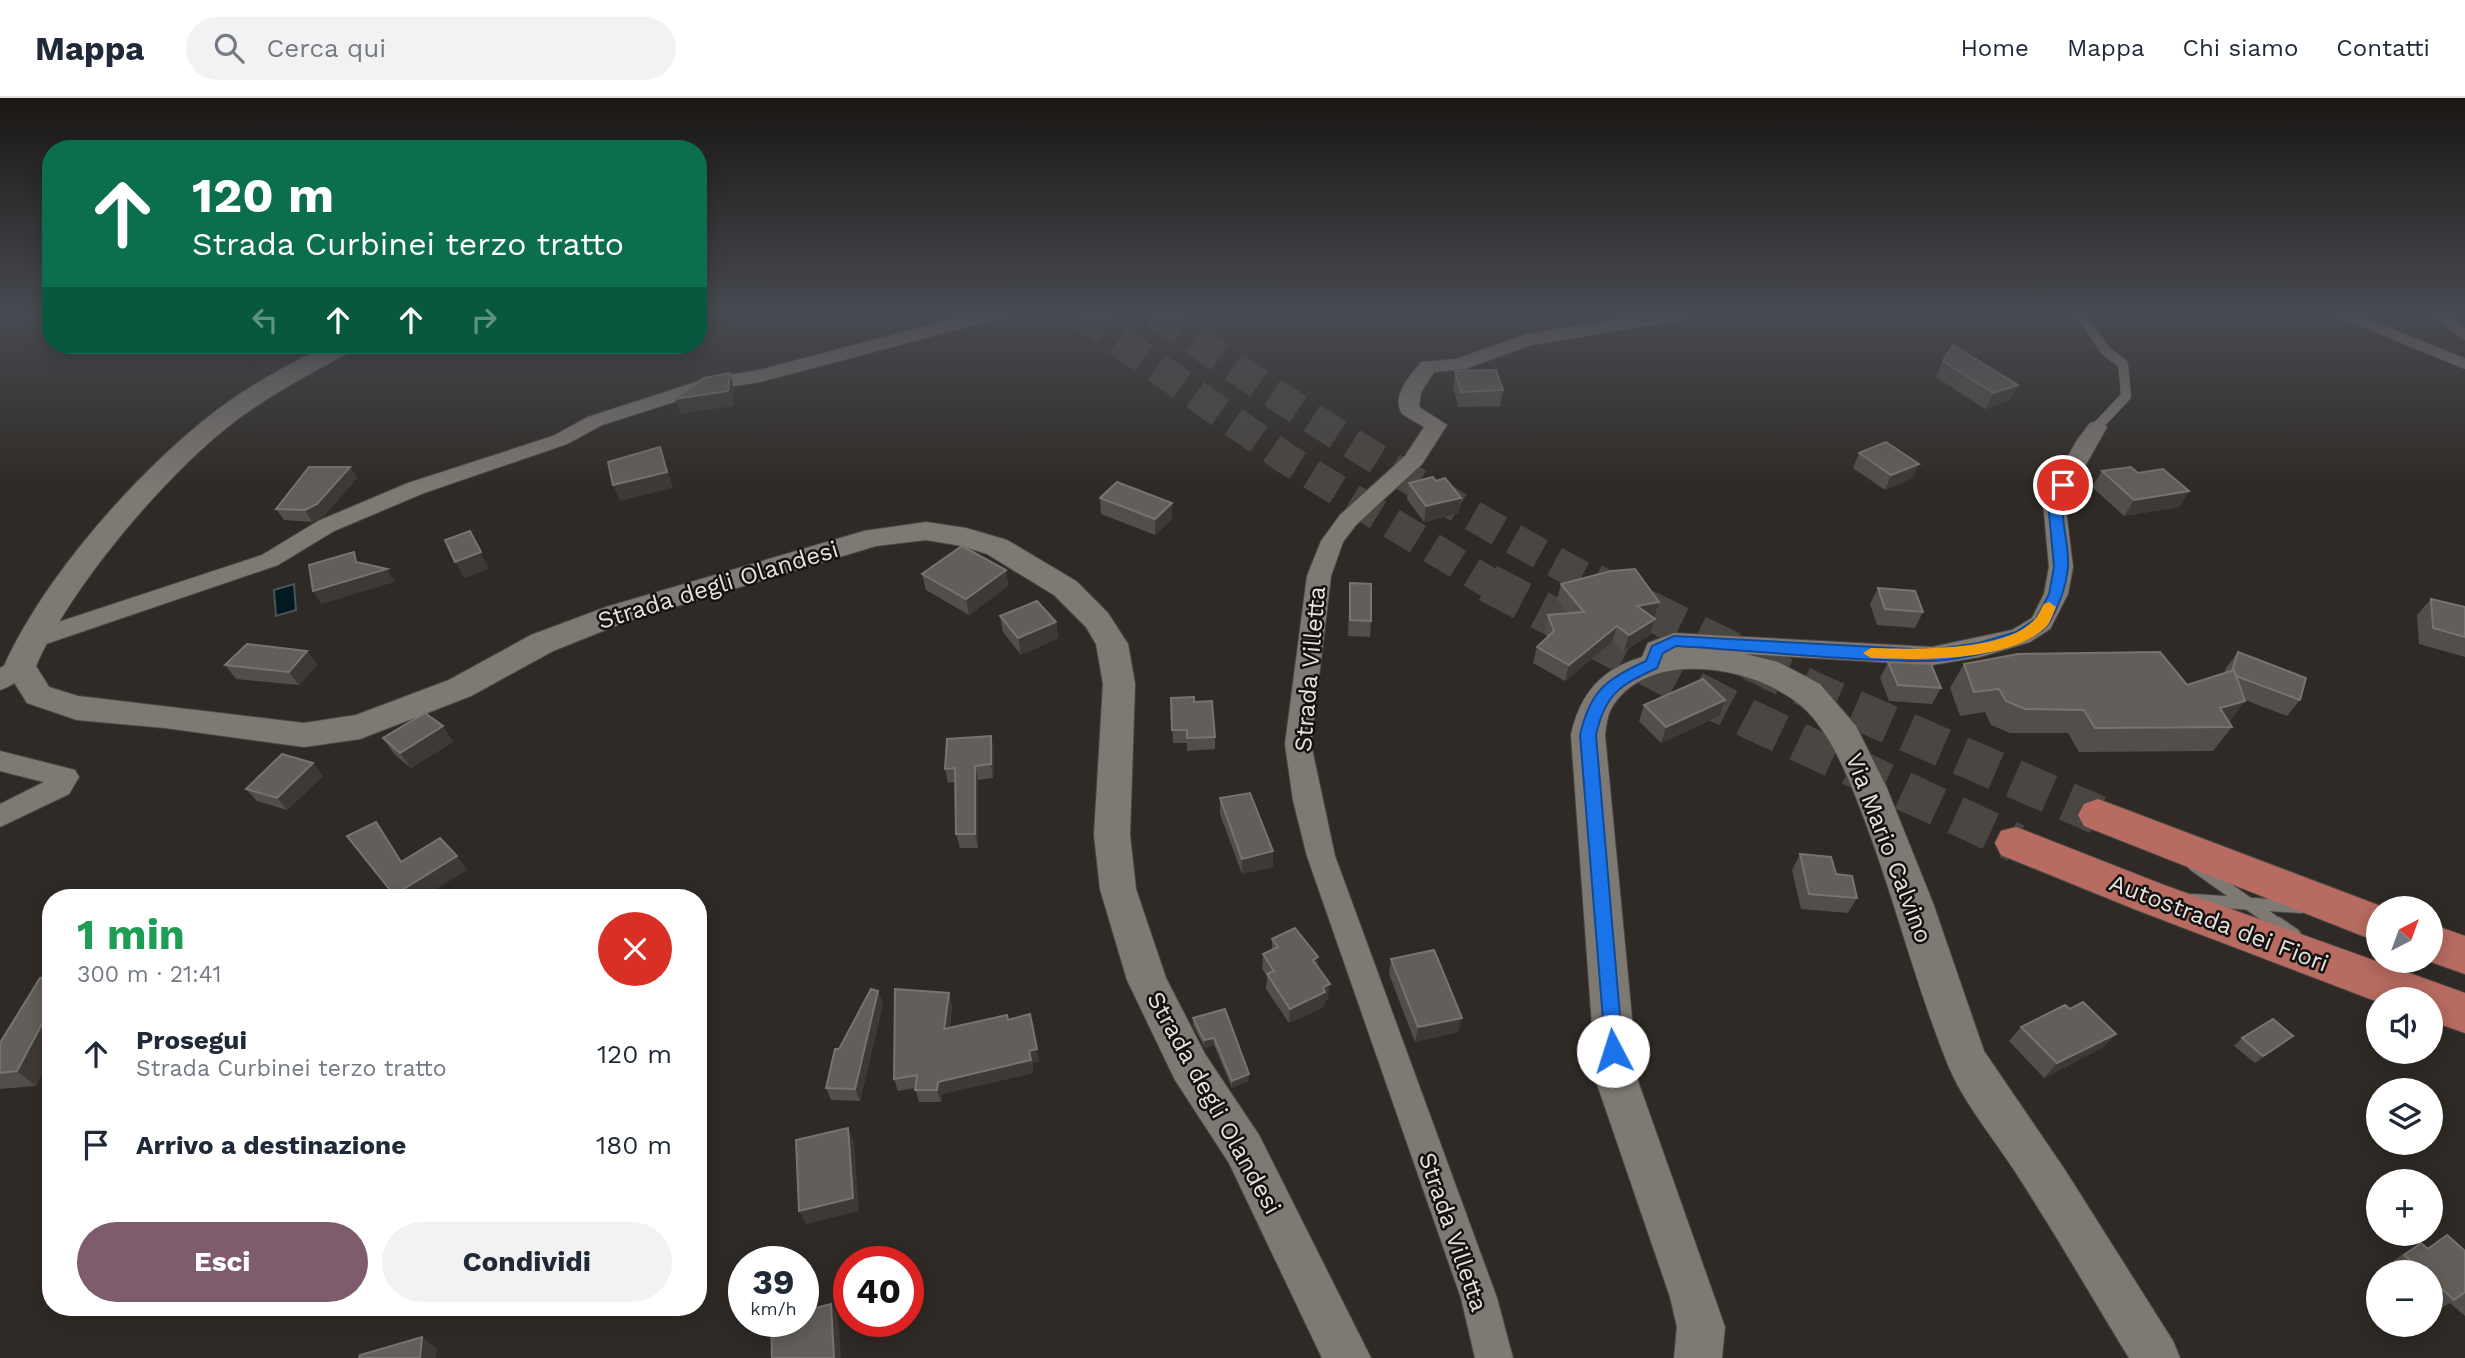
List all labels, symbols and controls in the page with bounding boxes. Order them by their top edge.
search box [186,17,676,80]
text: Mappa [35,29,144,68]
icon: search [210,29,248,67]
text: Cerca qui [266,33,386,63]
text: Home [1960,34,2029,62]
text: Mappa [2067,34,2145,62]
text: Chi siamo [2183,34,2298,62]
text: Contatti [2336,34,2430,62]
text: 120 m [192,166,334,224]
icon: ahead [77,168,168,259]
text: Strada Curbinei terzo tratto [192,225,624,263]
icon: left [246,301,284,339]
icon: ahead [319,301,357,339]
icon: ahead [392,301,430,339]
icon: right [465,301,503,339]
pin [2033,455,2093,515]
icon: arrive [2044,466,2082,504]
street label: Strada degli Olandesi [594,535,842,635]
street label: Strada Villetta [1289,585,1331,753]
street label: Via Mario Calvino [1840,749,1938,947]
street label: Autostrada dei Fiori [2106,868,2332,978]
north arrow [2366,896,2443,973]
map controls [2366,896,2443,1337]
text: 1 min [77,910,185,959]
button: close [598,912,672,986]
text: 300 m · 21:41 [77,961,222,988]
street label: Strada degli Olandesi [1141,987,1287,1219]
button: sound [2366,987,2443,1064]
position arrow [1576,1014,1650,1088]
text: Prosegui [136,1025,247,1055]
icon: ahead [77,1035,115,1073]
text: 120 m [597,1039,672,1069]
text: Strada Curbinei terzo tratto [136,1055,447,1082]
button: layers [2366,1078,2443,1155]
icon: arrive [77,1126,115,1164]
text: Arrivo a destinazione [136,1130,406,1160]
text: 180 m [596,1130,672,1160]
street label: Strada Villetta [1413,1149,1493,1315]
button: + [2366,1169,2443,1246]
button: Esci [77,1222,368,1302]
button: Condividi [382,1222,672,1302]
speed limit sign: 40 [833,1246,924,1337]
button: − [2366,1260,2443,1337]
text: 39 [752,1261,795,1303]
text: km/h [750,1298,797,1319]

